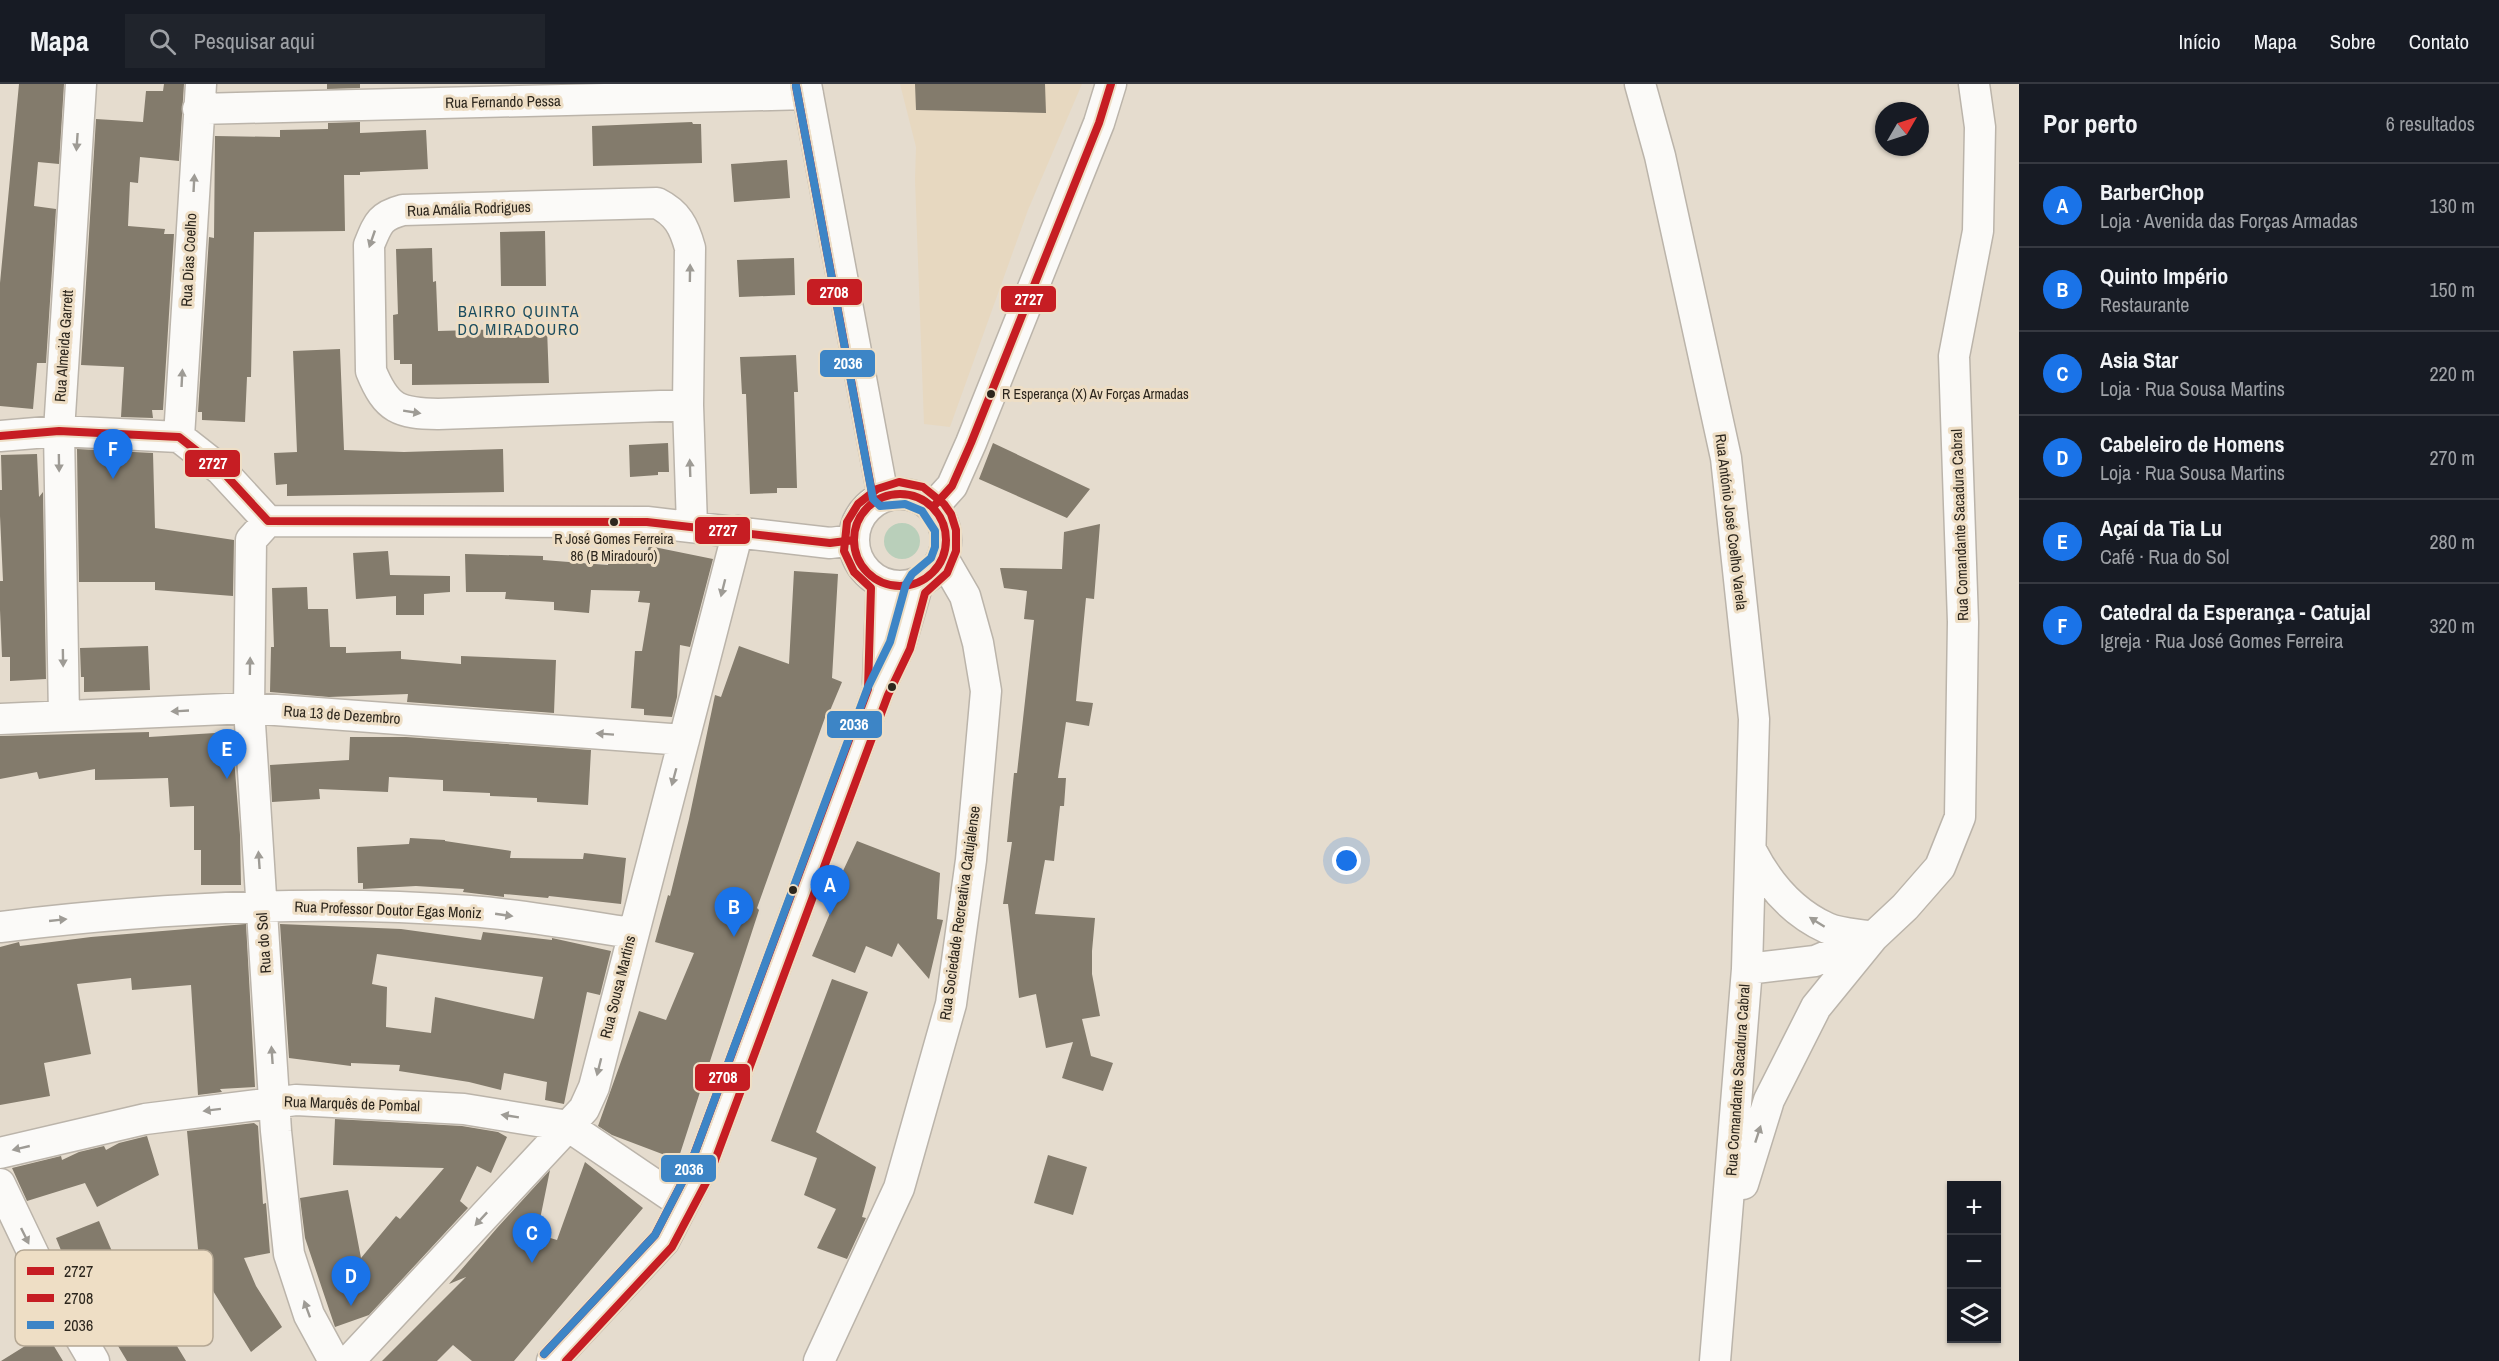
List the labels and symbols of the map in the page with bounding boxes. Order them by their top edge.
street label: Rua Fernando Pessa [445,90,561,113]
north arrow [1875,102,1929,156]
one-way arrow [73,133,82,152]
one-way arrow [189,174,198,193]
street label: Rua Amália Rodrigues [407,196,531,221]
street label: Rua Dias Coelho [176,213,201,307]
one-way arrow [367,230,377,248]
one-way arrow [685,263,695,282]
line badge: 2708 [806,278,863,306]
text: 2708 [819,281,849,303]
line badge: 2727 [1000,285,1057,313]
text: 2727 [1014,288,1044,310]
street label: Rua Almeida Garrett [49,289,78,403]
district label: BAIRRO QUINTA DO MIRADOURO [458,300,580,340]
line badge: 2036 [819,349,876,378]
text: 2036 [833,352,863,374]
one-way arrow [178,369,187,388]
place label: R Esperança (X) Av Forças Armadas [1002,385,1189,403]
marker: R Esperança (X) Av Forças Armadas [985,388,997,400]
one-way arrow [403,408,422,417]
street label: Rua Comandante Sacadura Cabral [1946,429,1973,621]
pin: F [94,430,132,479]
street label: Rua António José Coelho Varela [1710,433,1753,611]
line badge: 2727 [184,449,241,478]
text: 2727 [198,452,228,474]
one-way arrow [55,453,64,472]
one-way arrow [685,458,694,477]
marker: R José Gomes Ferreira 86 (B Miradouro) [608,516,620,528]
line badge: 2727 [694,516,751,545]
text: 2727 [708,519,738,541]
place label: R José Gomes Ferreira 86 (B Miradouro) [554,530,674,565]
one-way arrow [718,579,727,597]
one-way arrow [58,648,68,667]
one-way arrow [245,656,255,675]
unlabelled marker [886,681,898,693]
street label: Rua 13 de Dezembro [283,700,401,729]
one-way arrow [171,706,190,716]
line badge: 2036 [826,710,883,739]
text: 2036 [839,713,869,735]
one-way arrow [596,729,615,739]
pin: E [208,730,246,779]
one-way arrow [669,768,679,786]
street label: Rua Sociedade Recreativa Catujalense [934,804,985,1021]
your location [1332,846,1361,875]
one-way arrow [254,851,264,870]
pin: A [810,866,850,915]
unlabelled marker [787,884,799,896]
pin: B [714,888,754,937]
street label: Rua Professor Doutor Egas Moniz [294,896,482,923]
one-way arrow [495,911,514,920]
street label: Rua do Sol [251,912,276,974]
one-way arrow [49,915,68,925]
one-way arrow [1809,916,1825,927]
street label: Rua Sousa Martins [595,933,640,1041]
street label: Rua Comandante Sacadura Cabral [1720,983,1755,1177]
one-way arrow [267,1045,276,1064]
one-way arrow [593,1058,603,1076]
line badge: 2708 [694,1063,751,1092]
text: 2708 [708,1066,738,1088]
street label: Rua Marquês de Pombal [284,1091,420,1116]
one-way arrow [202,1106,221,1115]
one-way arrow [501,1111,520,1120]
one-way arrow [1754,1125,1763,1143]
one-way arrow [12,1143,30,1153]
line badge: 2036 [660,1154,717,1183]
text: 2036 [674,1158,704,1180]
one-way arrow [475,1212,489,1226]
pin: C [512,1214,552,1263]
one-way arrow [20,1228,30,1245]
legend [15,1250,213,1346]
pin: D [332,1256,370,1306]
text: 2727 [64,1260,93,1282]
text: 2708 [64,1287,93,1309]
one-way arrow [302,1300,312,1318]
text: 2036 [64,1314,93,1336]

